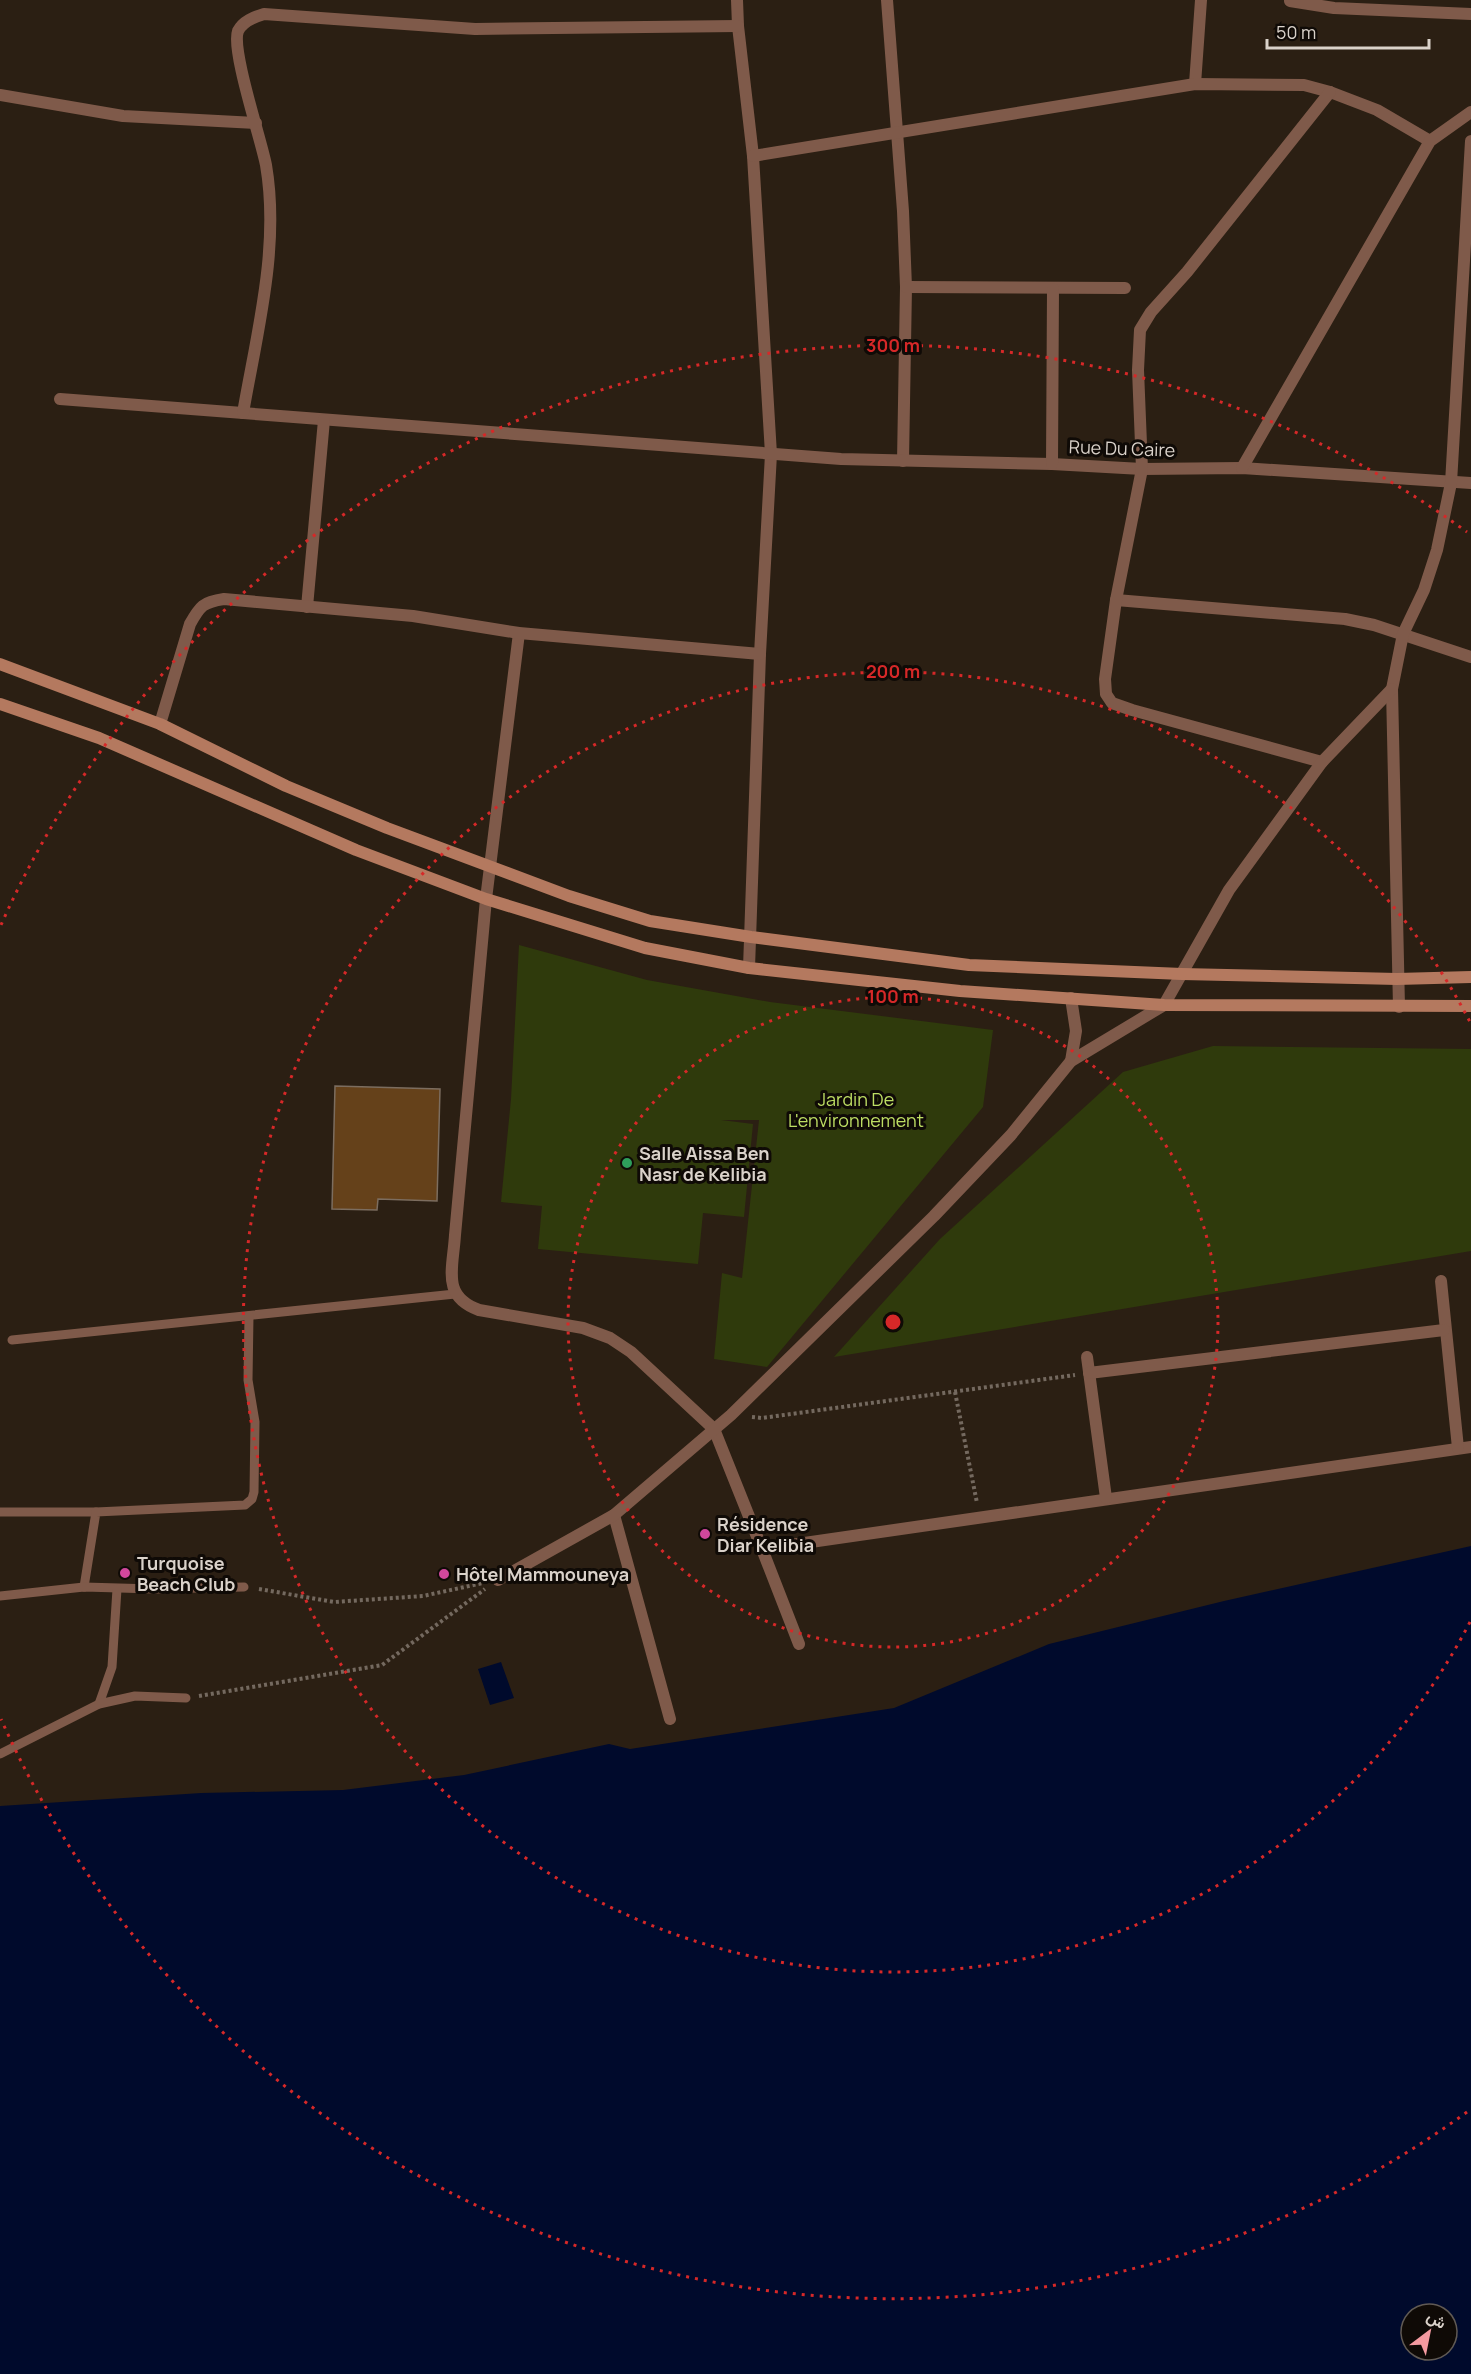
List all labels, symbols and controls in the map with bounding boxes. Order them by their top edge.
scale bar [1267,12,1429,50]
text: 50 m [1276,20,1316,44]
text: 300 m [866,333,920,357]
street label: Rue Du Caire [1068,434,1176,462]
text: 200 m [866,659,920,683]
text: 100 m [867,984,919,1008]
park label: Jardin De L'environnement [788,1087,924,1132]
place label: Salle Aissa Ben Nasr de Kelibia [639,1141,770,1186]
marker: Salle Aissa Ben Nasr de Kelibia [620,1156,634,1170]
centre of rings [883,1312,903,1332]
place label: Résidence Diar Kelibia [717,1512,814,1557]
marker: Résidence Diar Kelibia [698,1527,712,1541]
place label: Turquoise Beach Club [137,1551,235,1596]
place label: Hôtel Mammouneya [456,1562,629,1586]
marker: Turquoise Beach Club [118,1566,132,1580]
marker: Hôtel Mammouneya [437,1567,451,1581]
north arrow [1399,2302,1459,2362]
text: ش [1423,2305,1451,2334]

